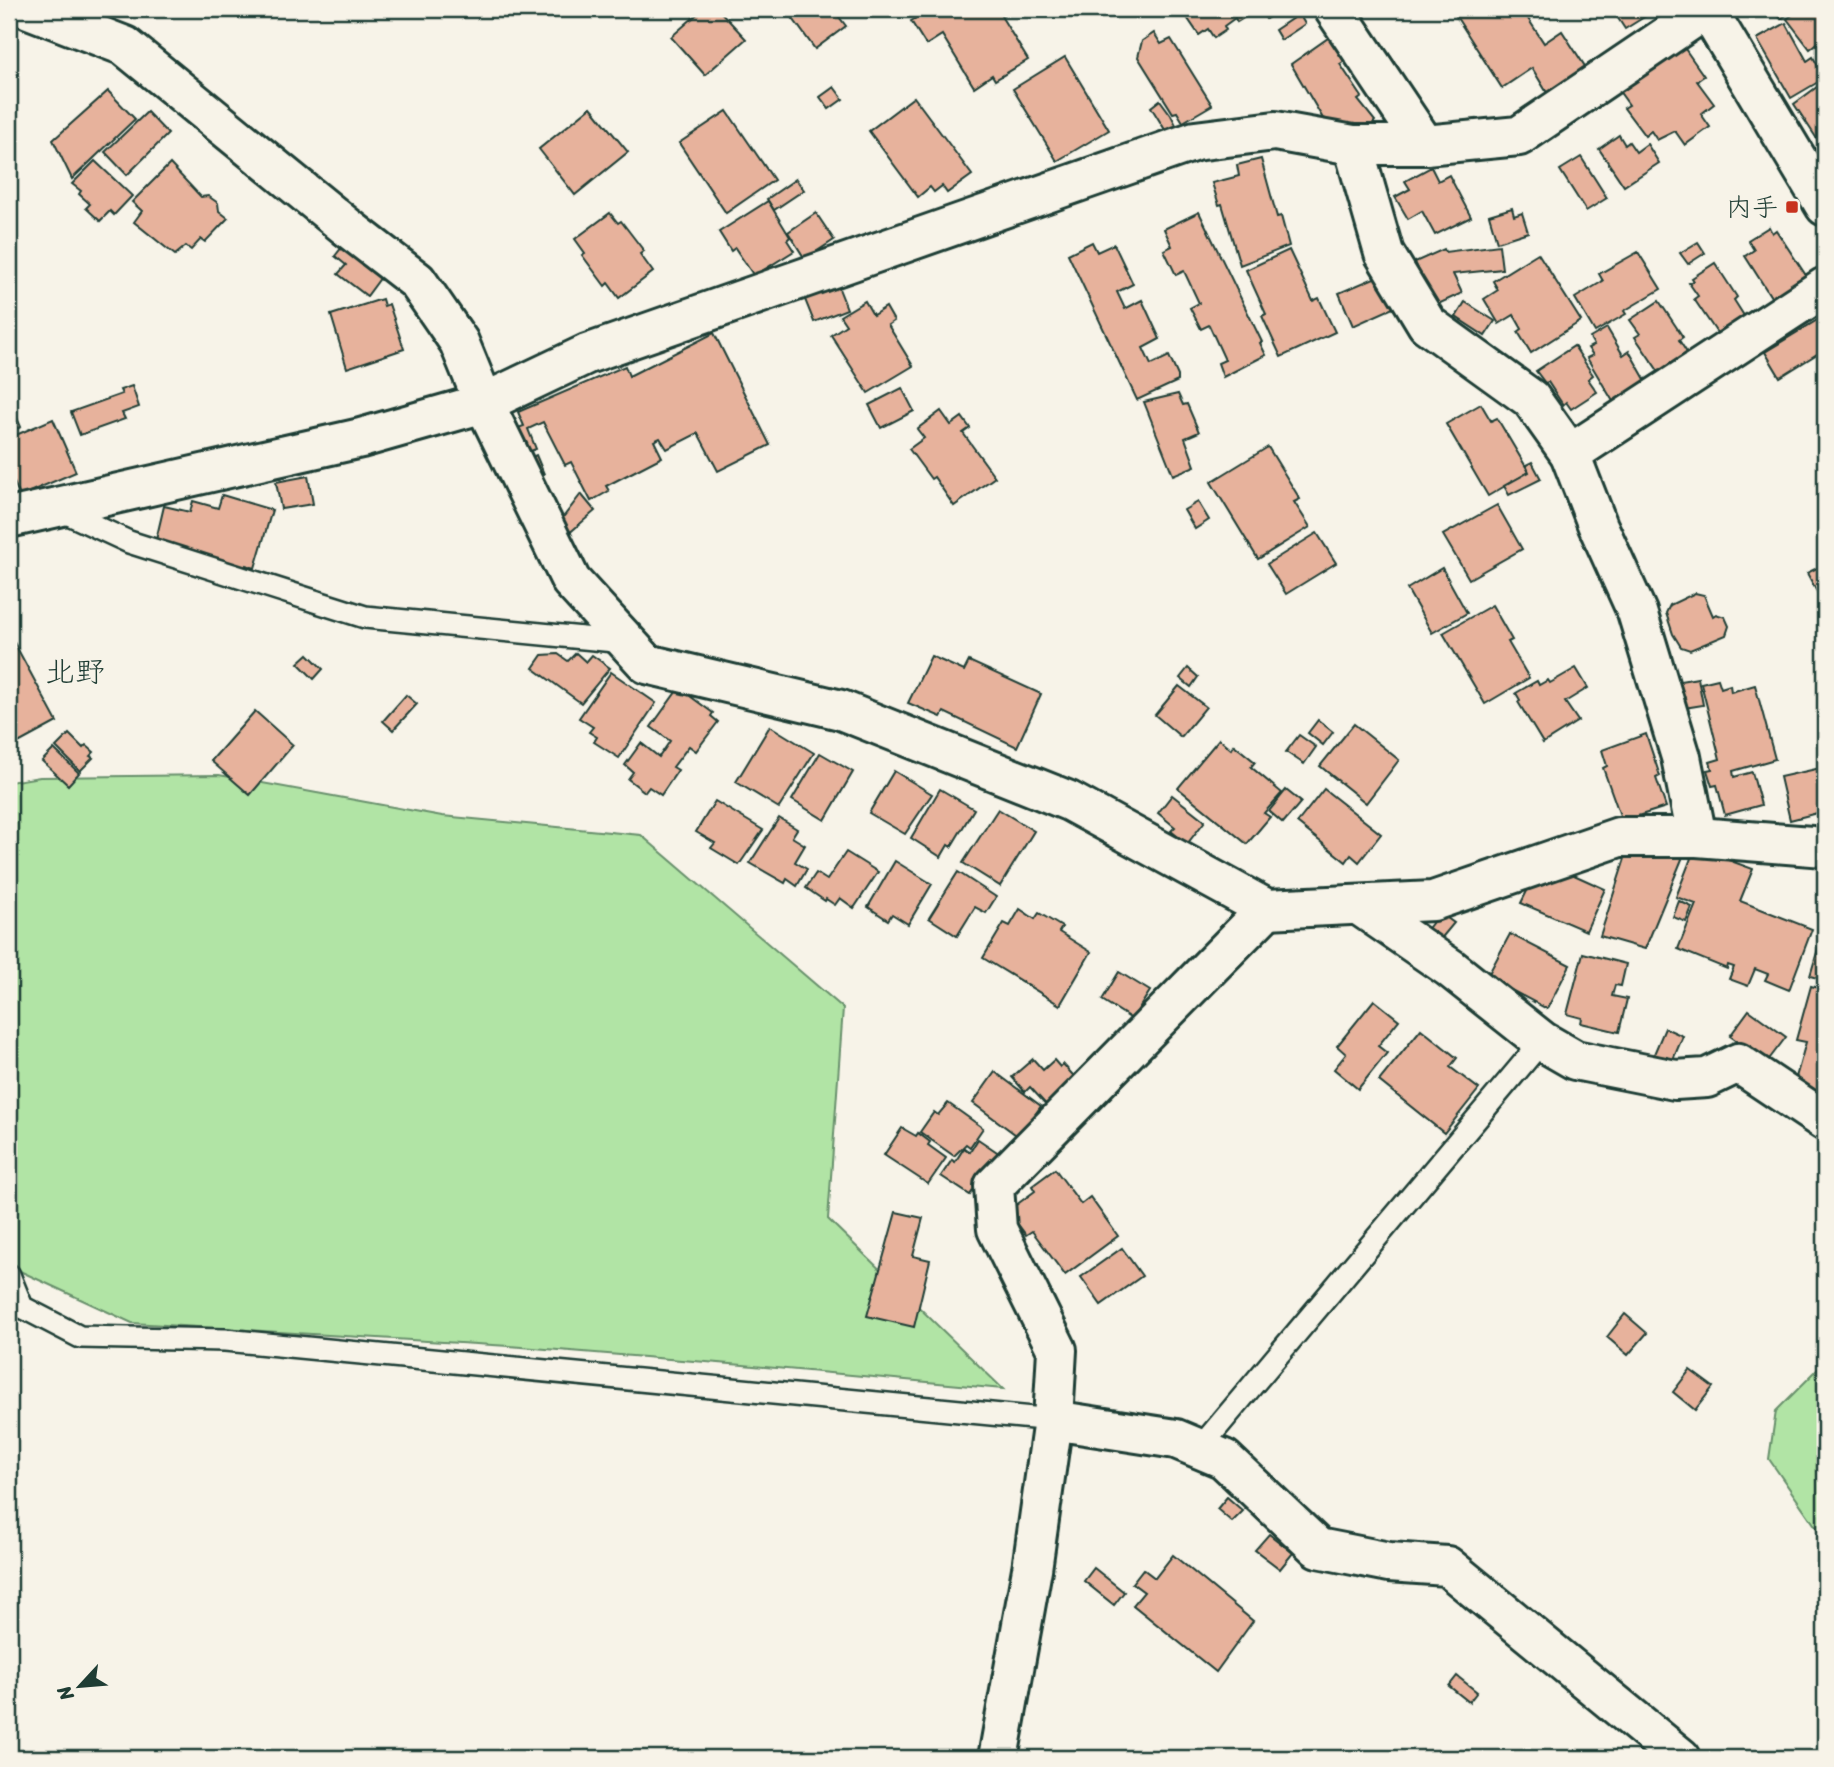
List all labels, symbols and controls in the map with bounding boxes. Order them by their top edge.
place label: 内手 [1726,184,1778,230]
marker: 内手 [1784,199,1800,215]
district label: 北野 [45,645,105,699]
north arrow [46,1652,116,1722]
text: N [47,1679,83,1707]

